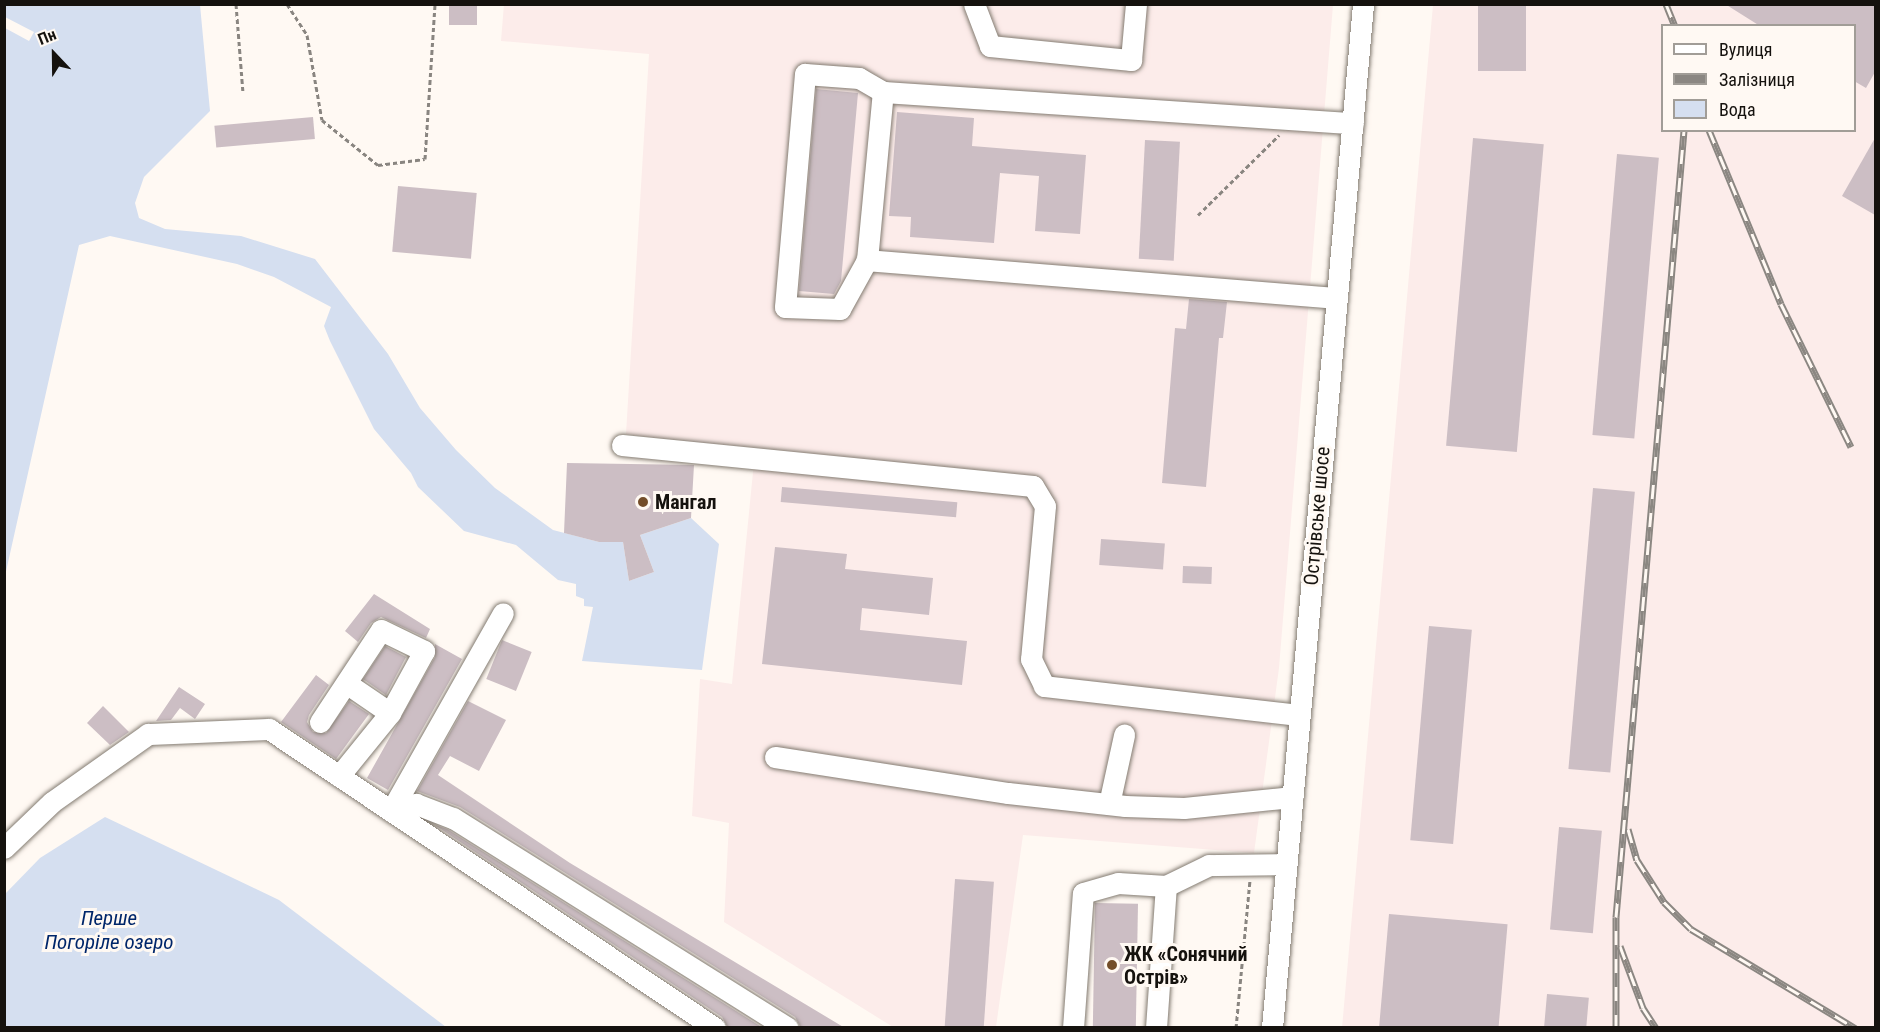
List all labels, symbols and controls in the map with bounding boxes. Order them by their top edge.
north arrow [24,24,84,84]
legend [1661,24,1856,132]
text: Пн [35,25,59,49]
text: Вулиця [1719,39,1773,60]
text: Залізниця [1719,69,1795,90]
text: Вода [1719,99,1756,120]
street label: Острівське шосе [1299,446,1335,586]
place label: Мангал [655,490,716,514]
marker: Мангал [636,495,650,509]
water label: Перше Погоріле озеро [44,905,174,955]
place label: ЖК «Сонячний Острів» [1124,942,1247,989]
marker: ЖК «Сонячний Острів» [1105,958,1119,972]

